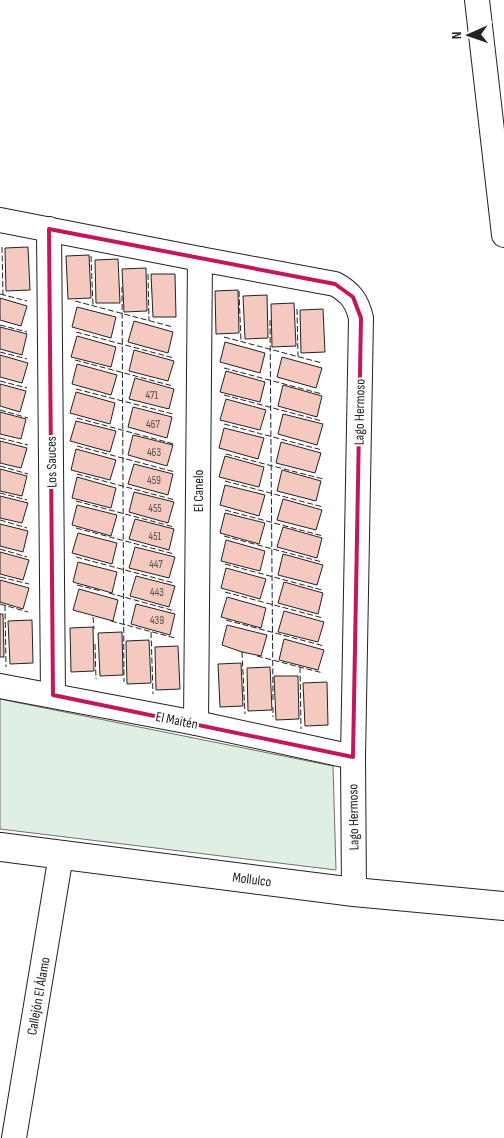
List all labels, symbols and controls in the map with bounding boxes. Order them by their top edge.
north arrow [444,10,494,60]
text: N [448,31,465,39]
street label: Lago Hermoso [350,378,369,445]
house number: 471 [146,389,159,402]
house number: 467 [146,418,161,431]
street label: Los Sauces [43,436,60,488]
house number: 463 [147,446,161,459]
street label: El Canelo [190,470,207,512]
house number: 459 [147,474,161,487]
house number: 455 [148,502,162,515]
house number: 451 [149,530,162,543]
house number: 447 [149,558,163,571]
house number: 443 [150,586,164,599]
house number: 439 [150,614,164,627]
street label: El Maitén [154,708,199,733]
street label: Lago Hermoso [344,783,363,850]
street label: Mollulco [231,869,273,890]
street label: Callejón El Álamo [23,956,54,1036]

